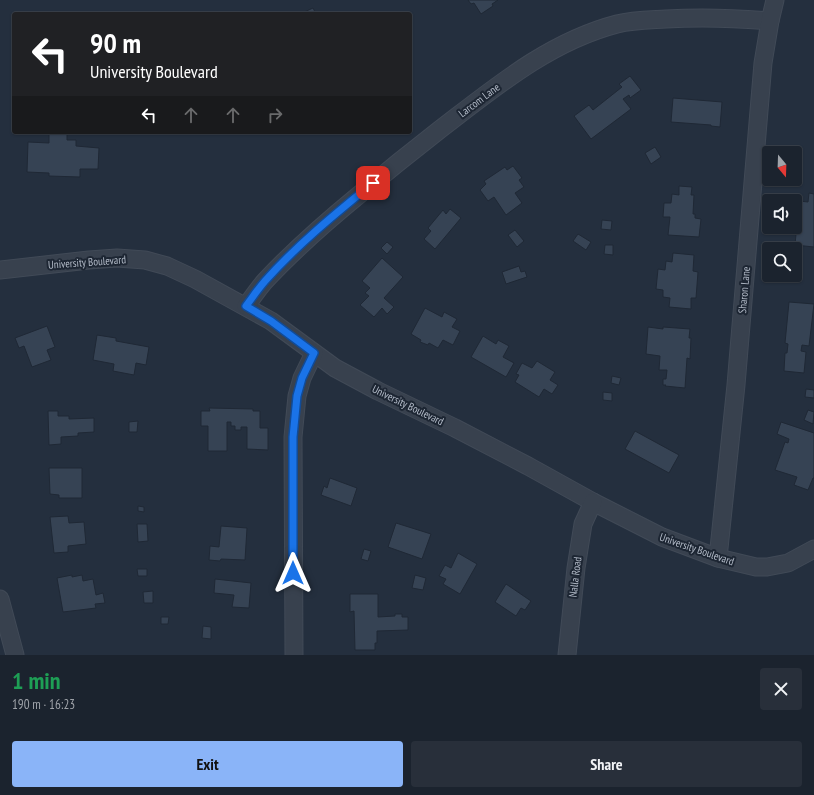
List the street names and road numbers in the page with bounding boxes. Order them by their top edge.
street label: Larcom Lane [456,80,503,120]
street label: University Boulevard [48,252,127,272]
street label: Sharon Lane [735,265,753,314]
street label: University Boulevard [370,382,446,429]
street label: University Boulevard [658,530,736,568]
street label: Nalla Road [566,556,584,598]

